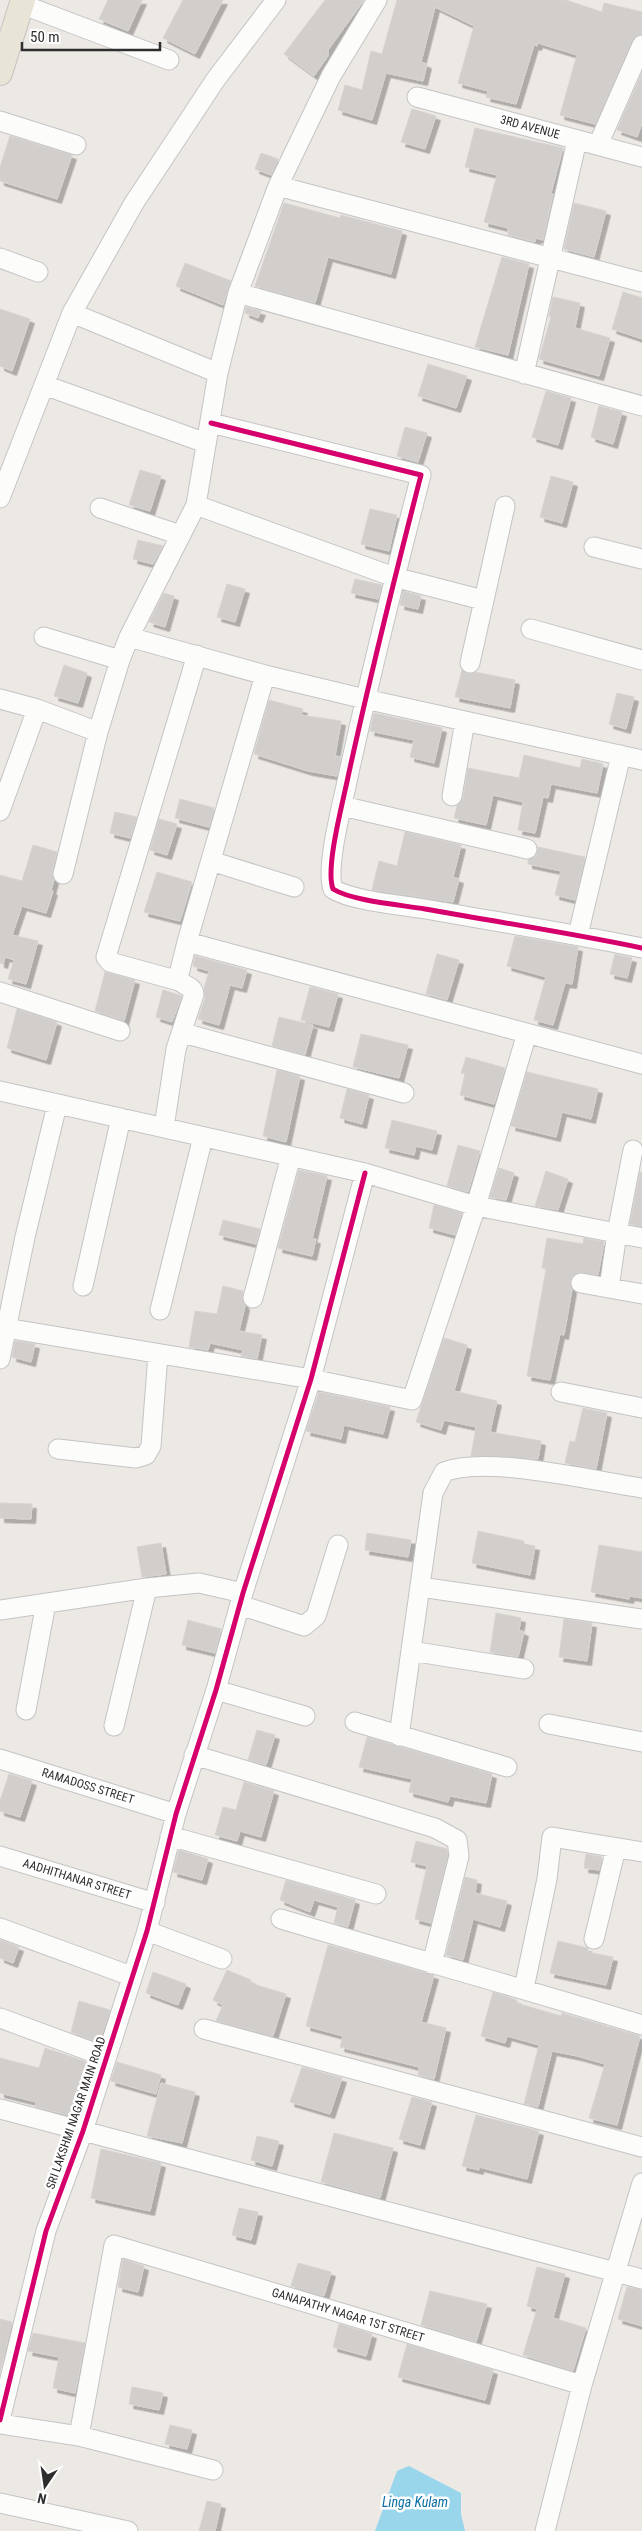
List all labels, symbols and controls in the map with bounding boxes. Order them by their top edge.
scale bar [22,20,160,52]
text: 50 m [30,28,60,46]
street label: 3RD AVENUE [499,112,561,142]
street label: RAMADOSS STREET [40,1765,136,1807]
street label: AADHITHANAR STREET [21,1856,133,1902]
street label: SRI LAKSHMI NAGAR MAIN ROAD [43,2035,109,2191]
street label: GANAPATHY NAGAR 1ST STREET [270,2285,426,2345]
north arrow [20,2461,70,2511]
text: N [36,2490,48,2507]
water label: Linga Kulam [382,2494,448,2510]

